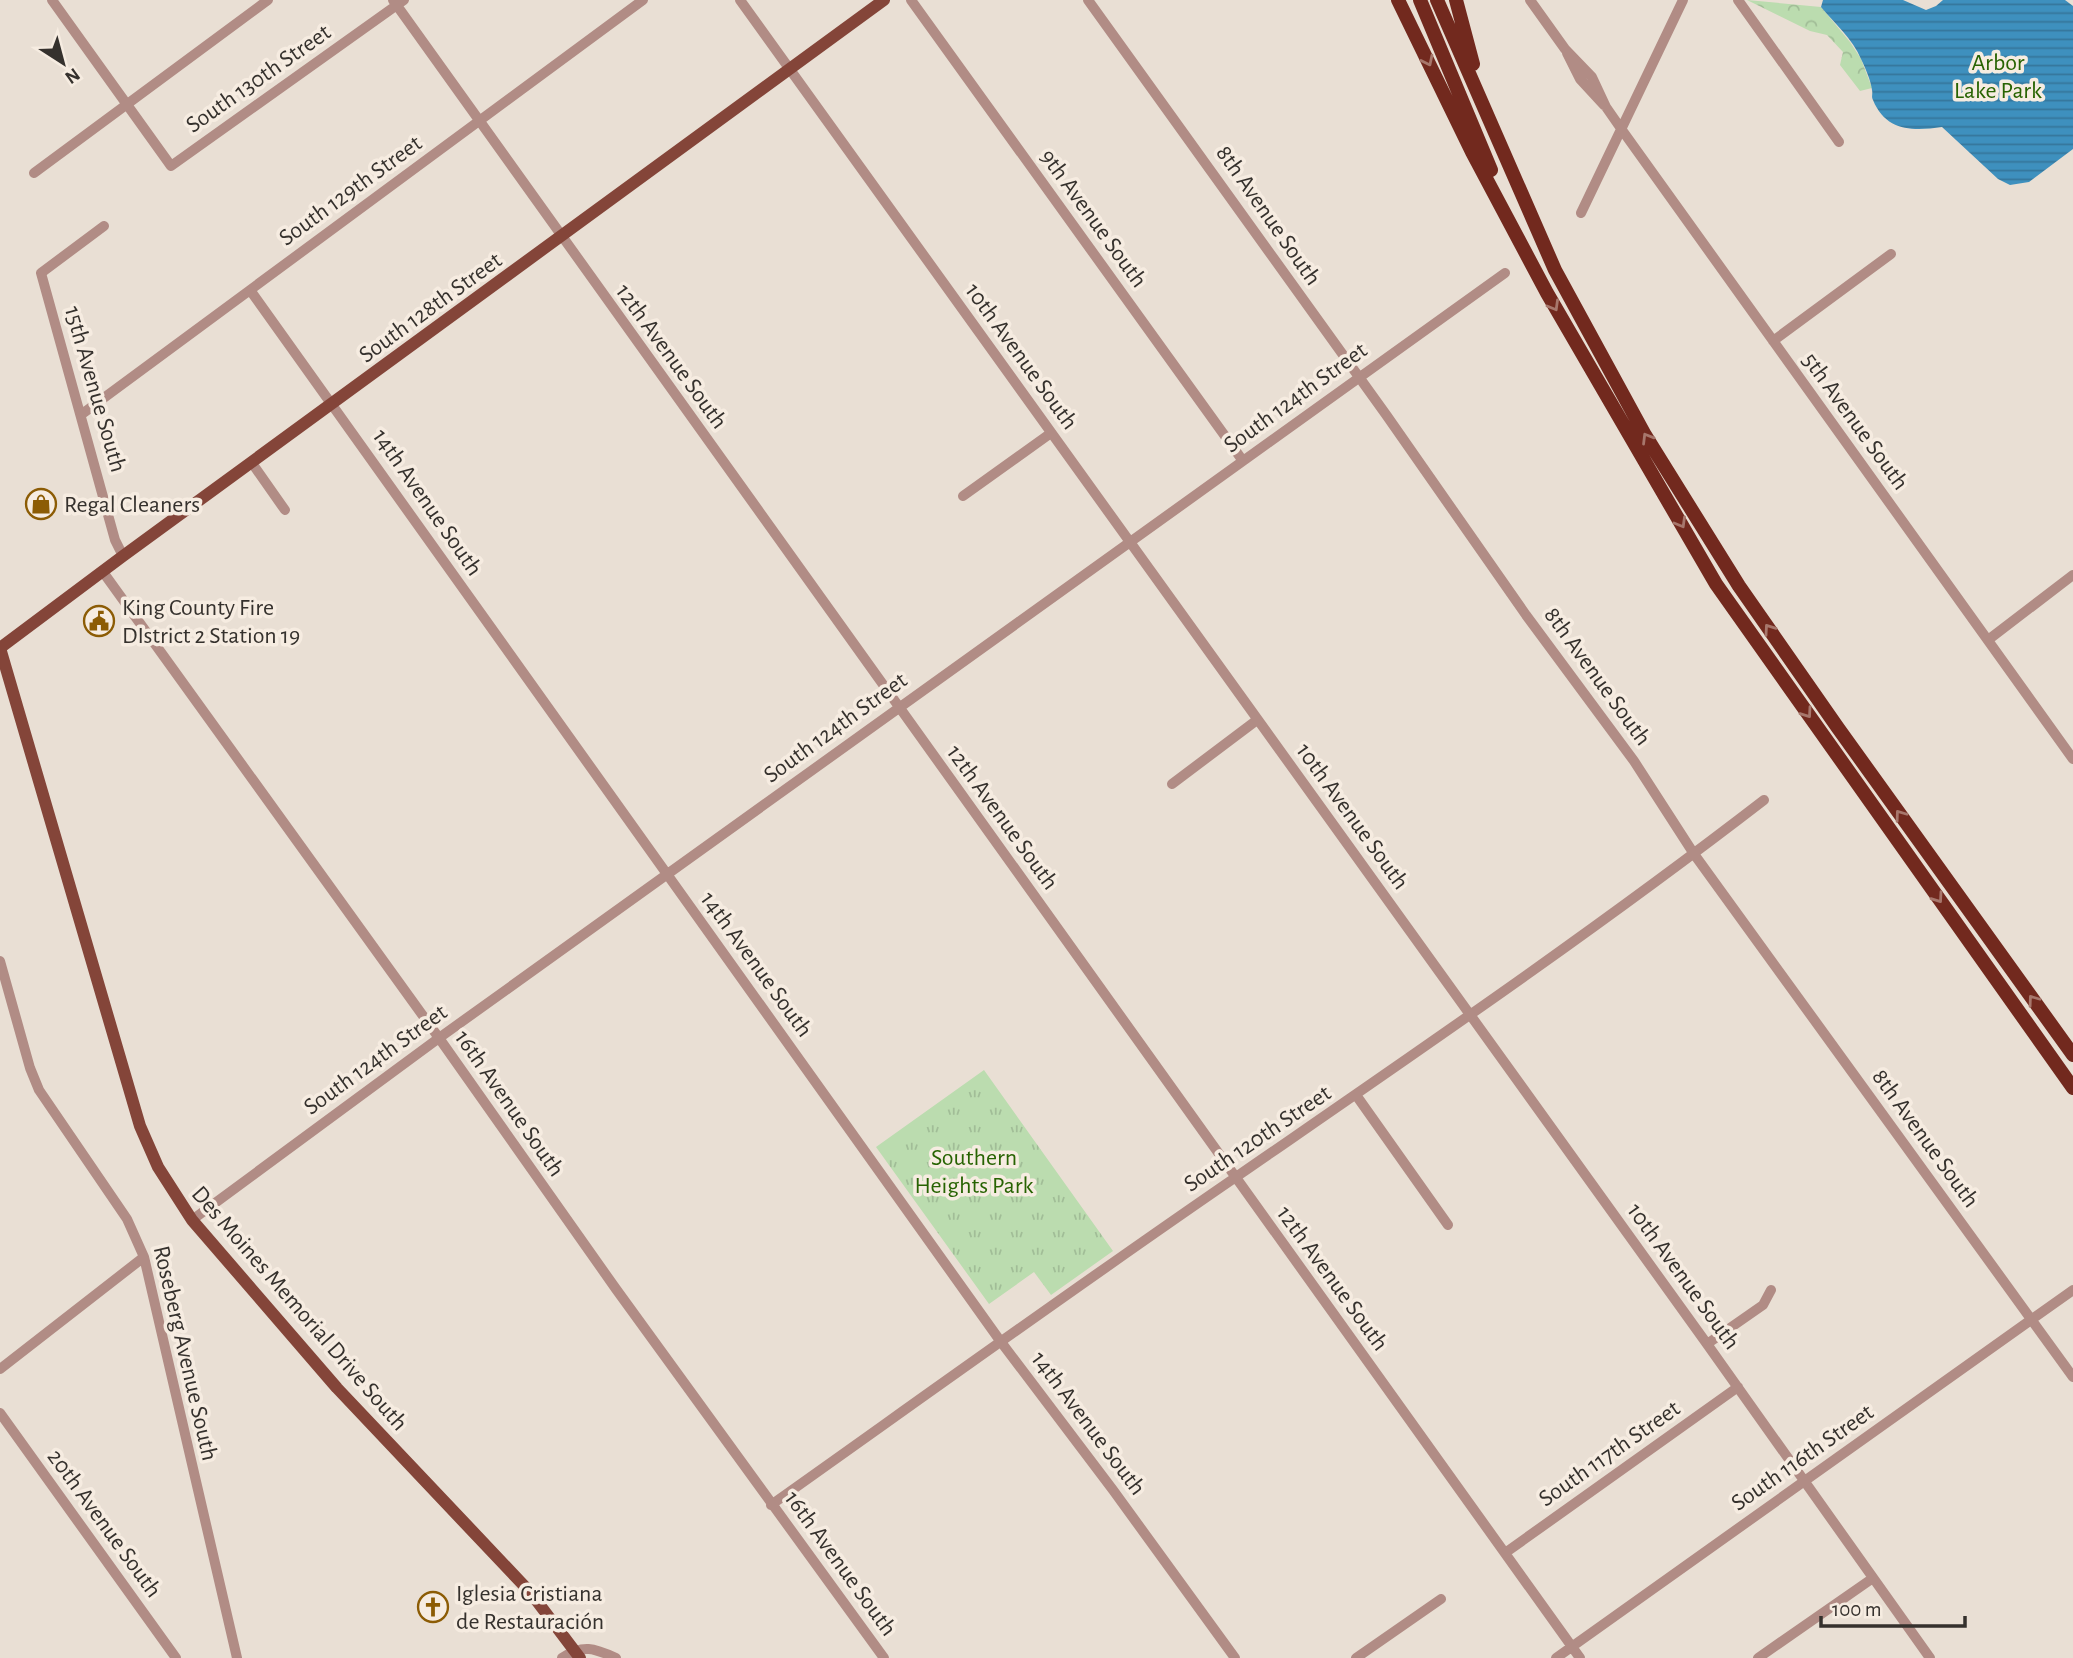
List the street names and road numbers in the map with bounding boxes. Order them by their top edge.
street label: South 130th Street [182,20,336,138]
street label: South 129th Street [275,131,427,250]
street label: 8th Avenue South [1211,141,1325,290]
street label: 9th Avenue South [1035,145,1151,292]
street label: South 128th Street [355,248,507,368]
street label: 10th Avenue South [960,279,1082,434]
street label: 12th Avenue South [611,280,732,433]
street label: 15th Avenue South [60,304,130,475]
street label: South 124th Street [1220,338,1372,458]
street label: 5th Avenue South [1798,349,1913,495]
street label: 14th Avenue South [368,425,487,580]
street label: 8th Avenue South [1539,603,1655,750]
street label: South 124th Street [760,668,912,788]
street label: 10th Avenue South [1291,739,1413,894]
street label: 12th Avenue South [942,741,1063,894]
street label: 14th Avenue South [696,888,817,1042]
street label: South 124th Street [300,1000,452,1120]
street label: 16th Avenue South [450,1026,568,1181]
street label: 8th Avenue South [1867,1065,1983,1212]
street label: South 120th Street [1180,1081,1336,1197]
street label: Des Moines Memorial Drive South [187,1182,412,1436]
street label: 10th Avenue South [1622,1199,1744,1354]
street label: 12th Avenue South [1272,1202,1393,1355]
street label: Roseberg Avenue South [149,1243,221,1463]
street label: 14th Avenue South [1027,1347,1150,1500]
street label: South 117th Street [1535,1396,1685,1511]
street label: South 116th Street [1727,1400,1878,1516]
street label: 20th Avenue South [43,1445,166,1602]
street label: 16th Avenue South [780,1487,901,1640]

